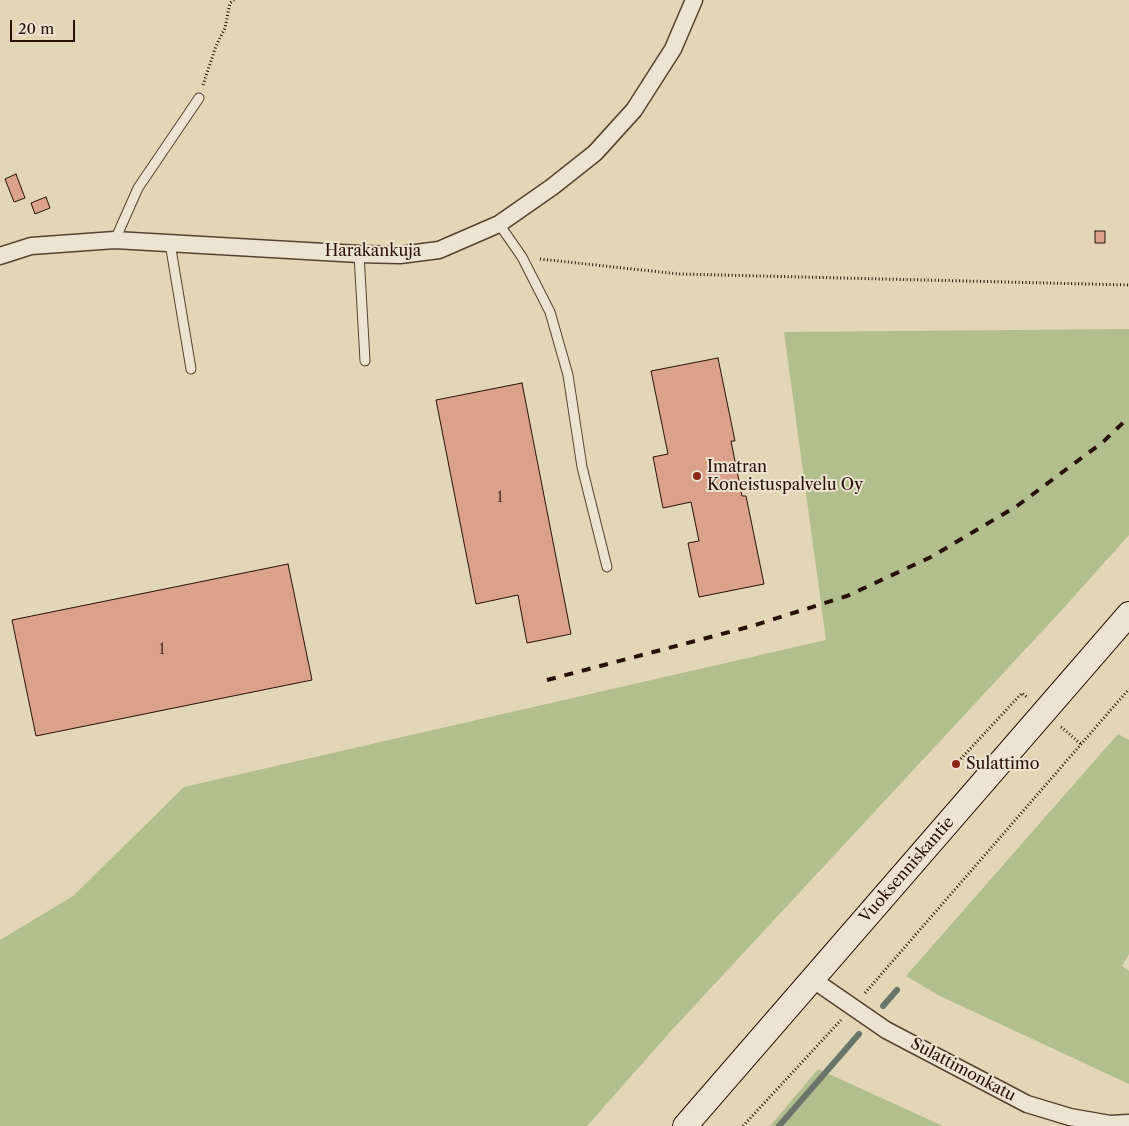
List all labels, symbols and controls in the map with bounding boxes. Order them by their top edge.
scale bar [12,10,78,42]
text: 20 m [18,19,54,38]
street label: Harakankuja [325,241,421,261]
place label: Imatran Koneistuspalvelu Oy [707,457,863,495]
marker: Imatran Koneistuspalvelu Oy [691,470,703,482]
house number: 1 [497,490,503,506]
house number: 1 [159,642,165,658]
place label: Sulattimo [966,754,1040,774]
marker: Sulattimo [950,758,962,770]
street label: Vuoksenniskantie [856,813,958,927]
street label: Sulattimonkatu [907,1034,1019,1106]

